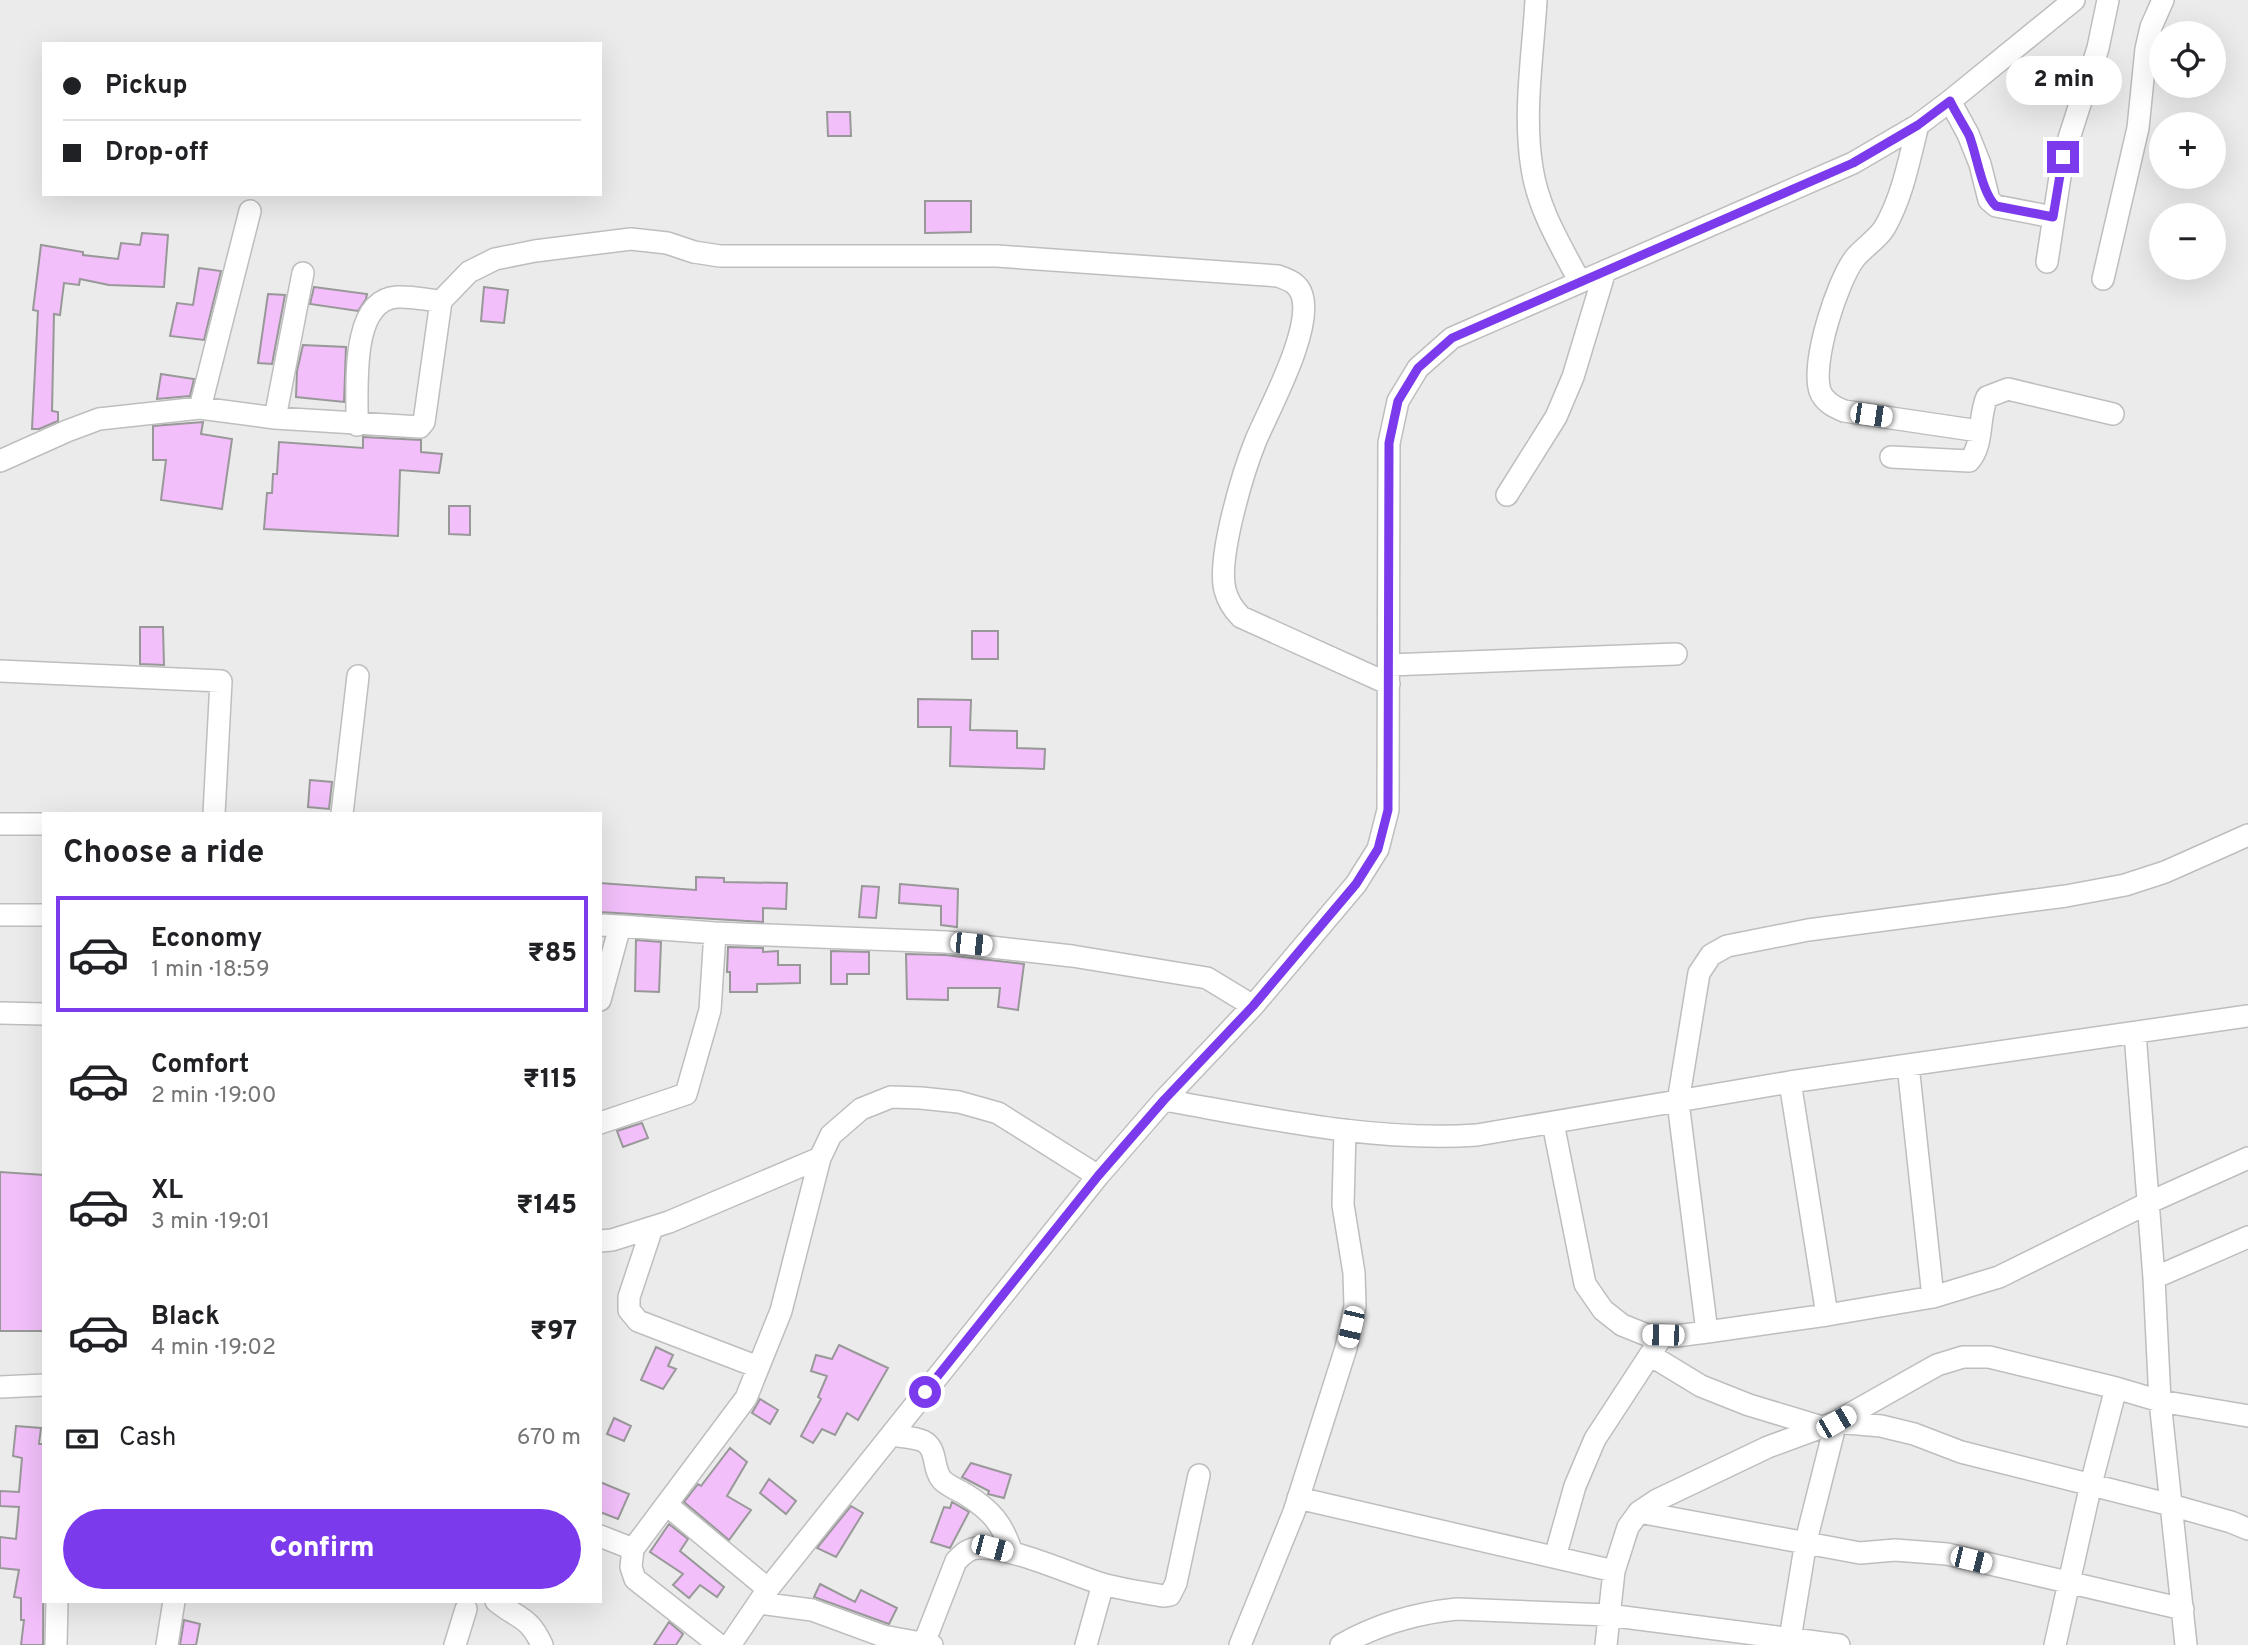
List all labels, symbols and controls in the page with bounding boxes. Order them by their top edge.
map controls [2149,21,2226,280]
button: locate [2149,21,2226,98]
callout: 2 min [2005,55,2121,104]
text: 2 min [2034,66,2094,95]
text: Pickup [105,70,188,103]
button: + [2149,112,2226,189]
text: Drop-off [105,137,208,170]
route end [2047,141,2079,173]
button: − [2149,203,2226,280]
car [1849,402,1894,428]
text: Choose a ride [63,834,264,874]
icon: car [67,923,130,986]
text: Economy [151,923,262,956]
car [950,931,993,957]
text: ₹85 [527,938,577,971]
text: 1 min · 18:59 [151,956,270,985]
icon: car [67,1049,130,1112]
text: Comfort [151,1049,249,1082]
text: ₹115 [523,1064,577,1097]
text: 2 min · 19:00 [151,1082,276,1111]
icon: car [67,1175,130,1238]
text: XL [151,1175,183,1208]
text: ₹145 [516,1190,577,1223]
text: 3 min · 19:01 [151,1208,270,1237]
icon: car [67,1301,130,1364]
text: Black [151,1301,220,1334]
car [1337,1304,1366,1350]
text: ₹97 [530,1316,577,1349]
car [1642,1324,1685,1346]
text: 4 min · 19:02 [151,1334,276,1363]
route start [909,1376,941,1408]
car [1813,1402,1860,1442]
icon: cash [63,1420,101,1458]
text: Cash [119,1422,176,1455]
text: 670 m [517,1424,581,1453]
button: Confirm [63,1509,581,1589]
car [969,1532,1016,1564]
car [1949,1545,1994,1575]

